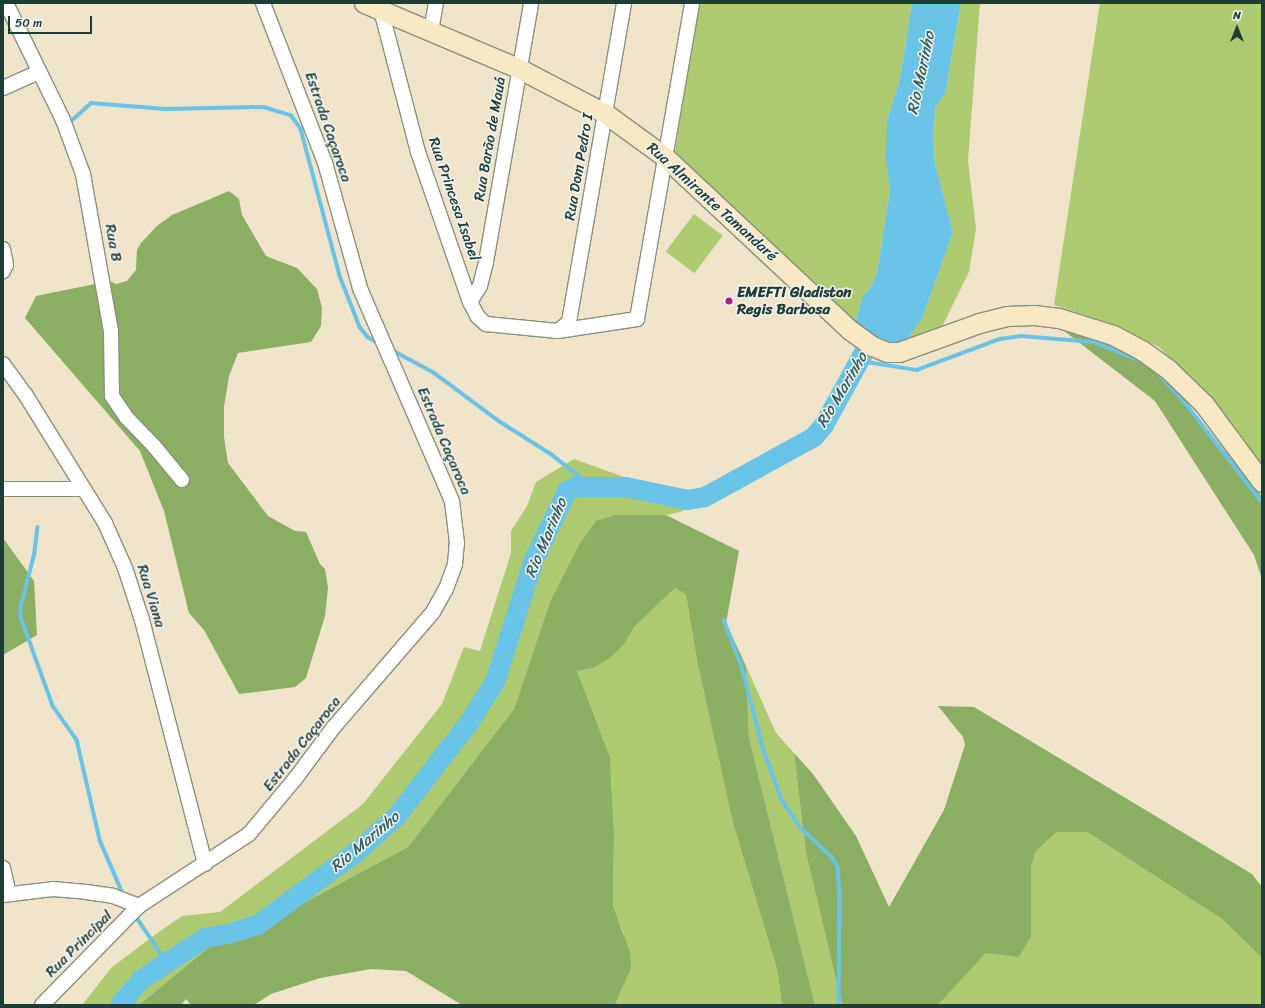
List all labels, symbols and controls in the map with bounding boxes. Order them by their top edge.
text: N [1233,6,1241,25]
scale bar [10,8,94,34]
north arrow [1217,8,1257,48]
text: 50 m [15,12,42,34]
water label: Rio Marinho [903,30,939,116]
street label: Estrada Caçaroca [301,70,355,184]
street label: Rua Barão de Mauá [470,76,510,202]
street label: Rua Dom Pedro I [561,112,597,222]
street label: Rua Princesa Isabel [424,135,484,263]
street label: Rua Almirante Tamandaré [643,139,781,265]
street label: Rua B [101,223,125,263]
place label: EMEFTI Gladiston Regis Barbosa [737,283,851,318]
marker: EMEFTI Gladiston Regis Barbosa [724,296,734,306]
water label: Rio Marinho [812,349,872,431]
street label: Estrada Caçaroca [413,384,475,498]
water label: Rio Marinho [521,496,571,580]
street label: Rua Viana [133,562,169,630]
street label: Estrada Caçaroca [259,693,345,795]
water label: Rio Marinho [327,808,403,876]
street label: Rua Principal [42,907,116,981]

